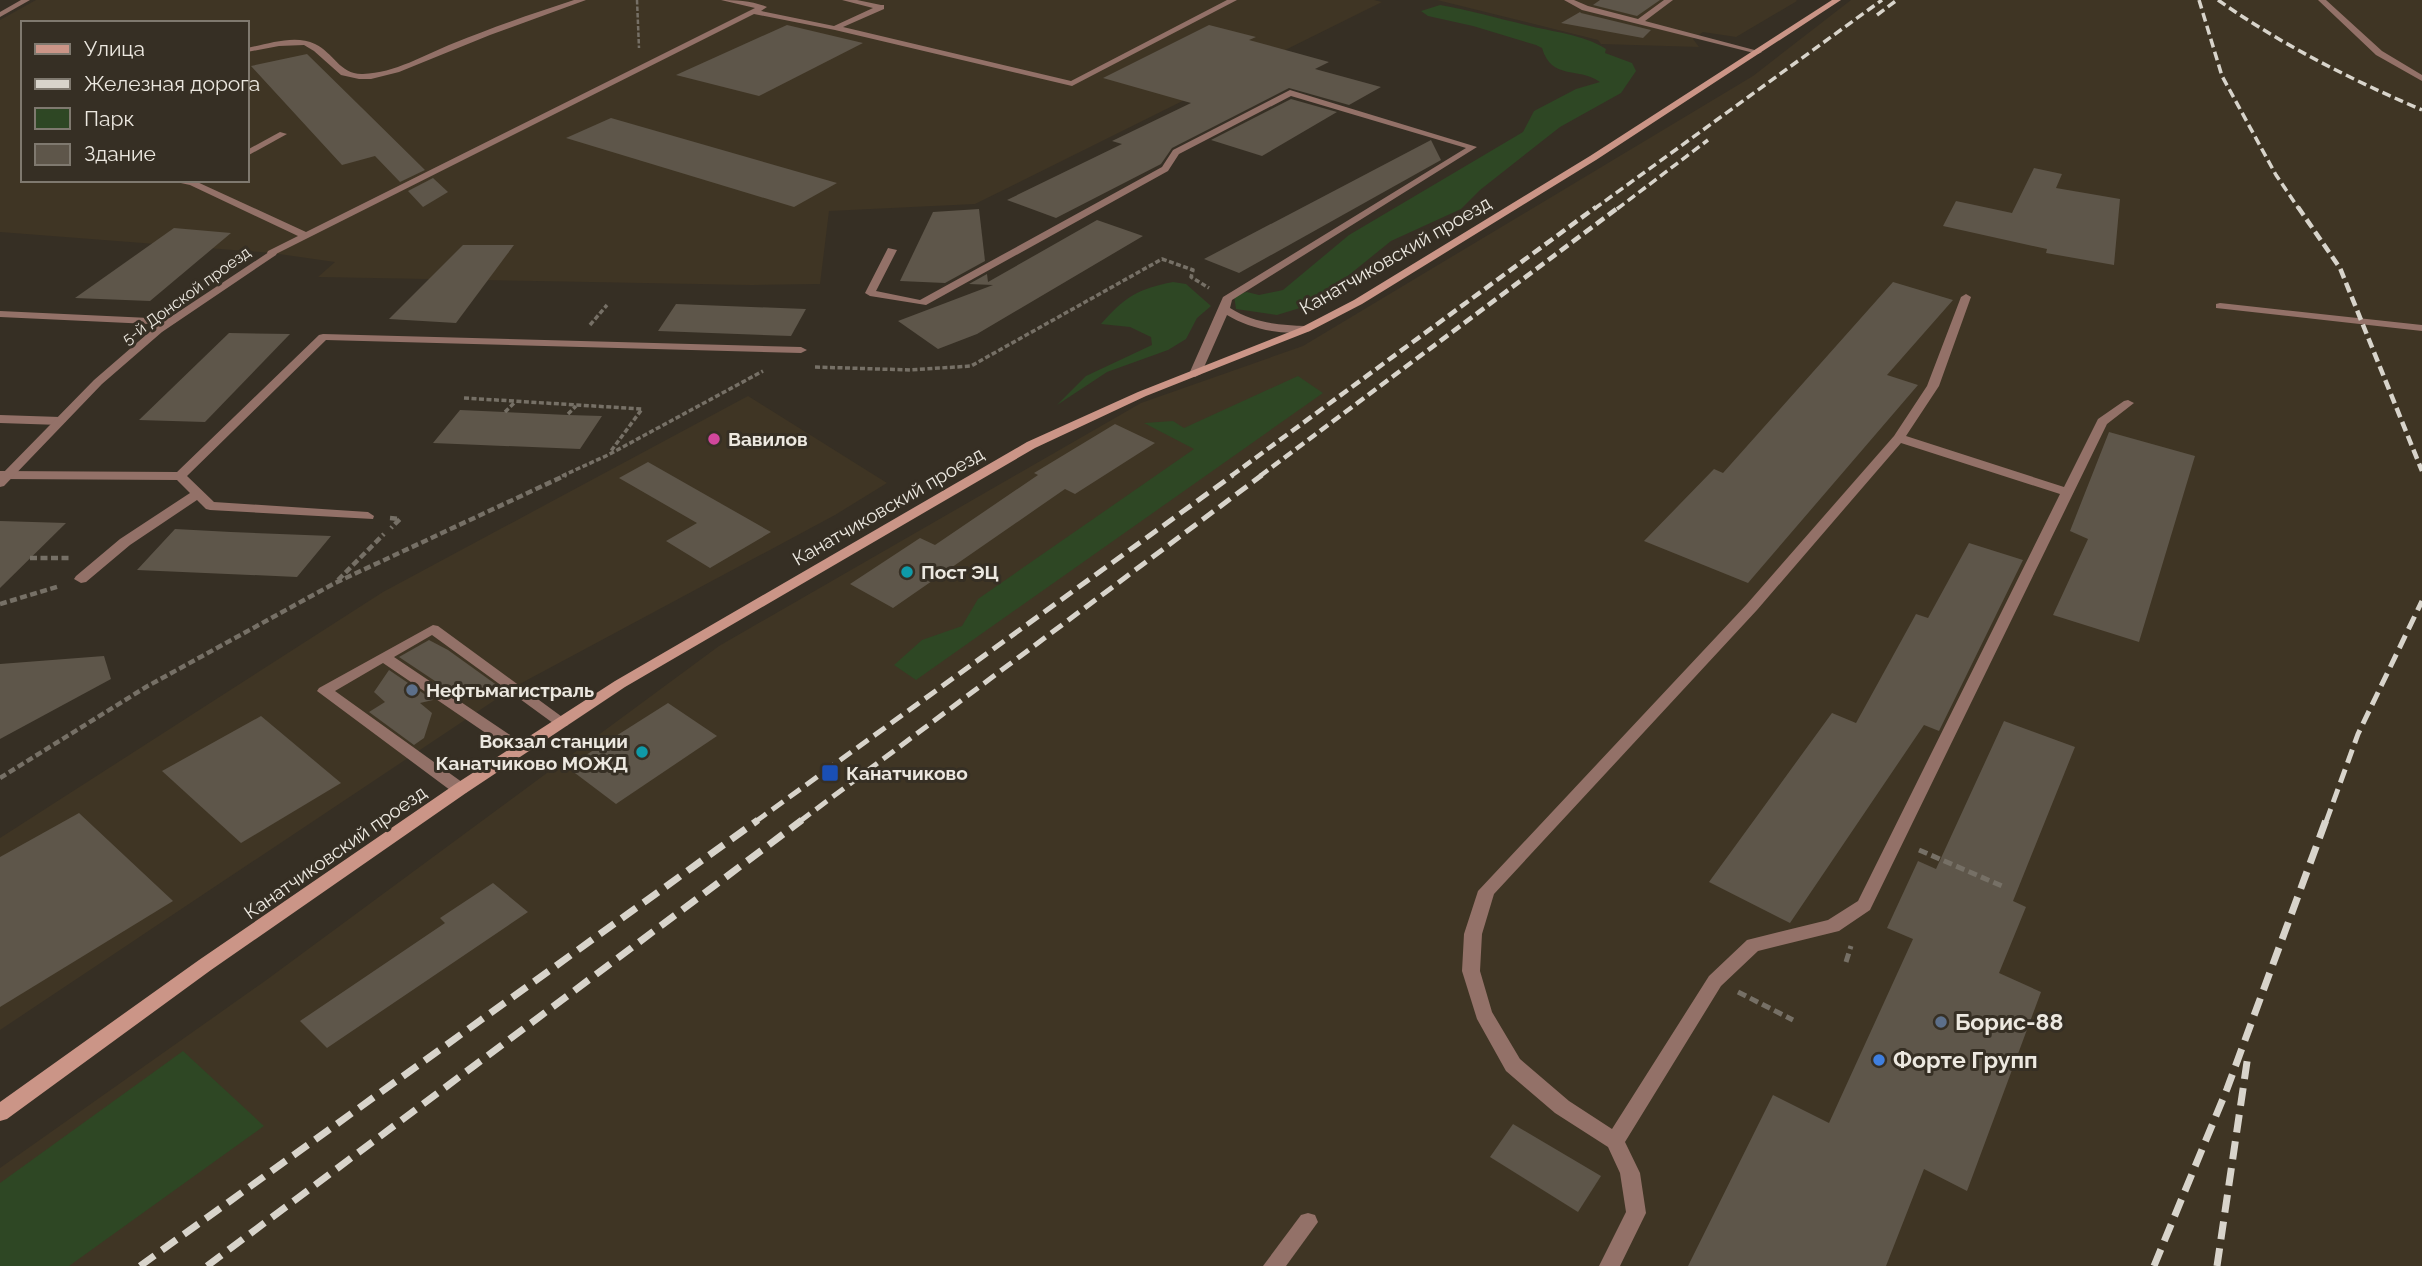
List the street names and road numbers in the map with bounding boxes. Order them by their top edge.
street label: Канатчиковский проезд [1295,191,1495,319]
street label: 5-й Донской проезд [118,242,254,348]
street label: Канатчиковский проезд [788,442,988,570]
street label: Канатчиковский проезд [240,781,430,923]

